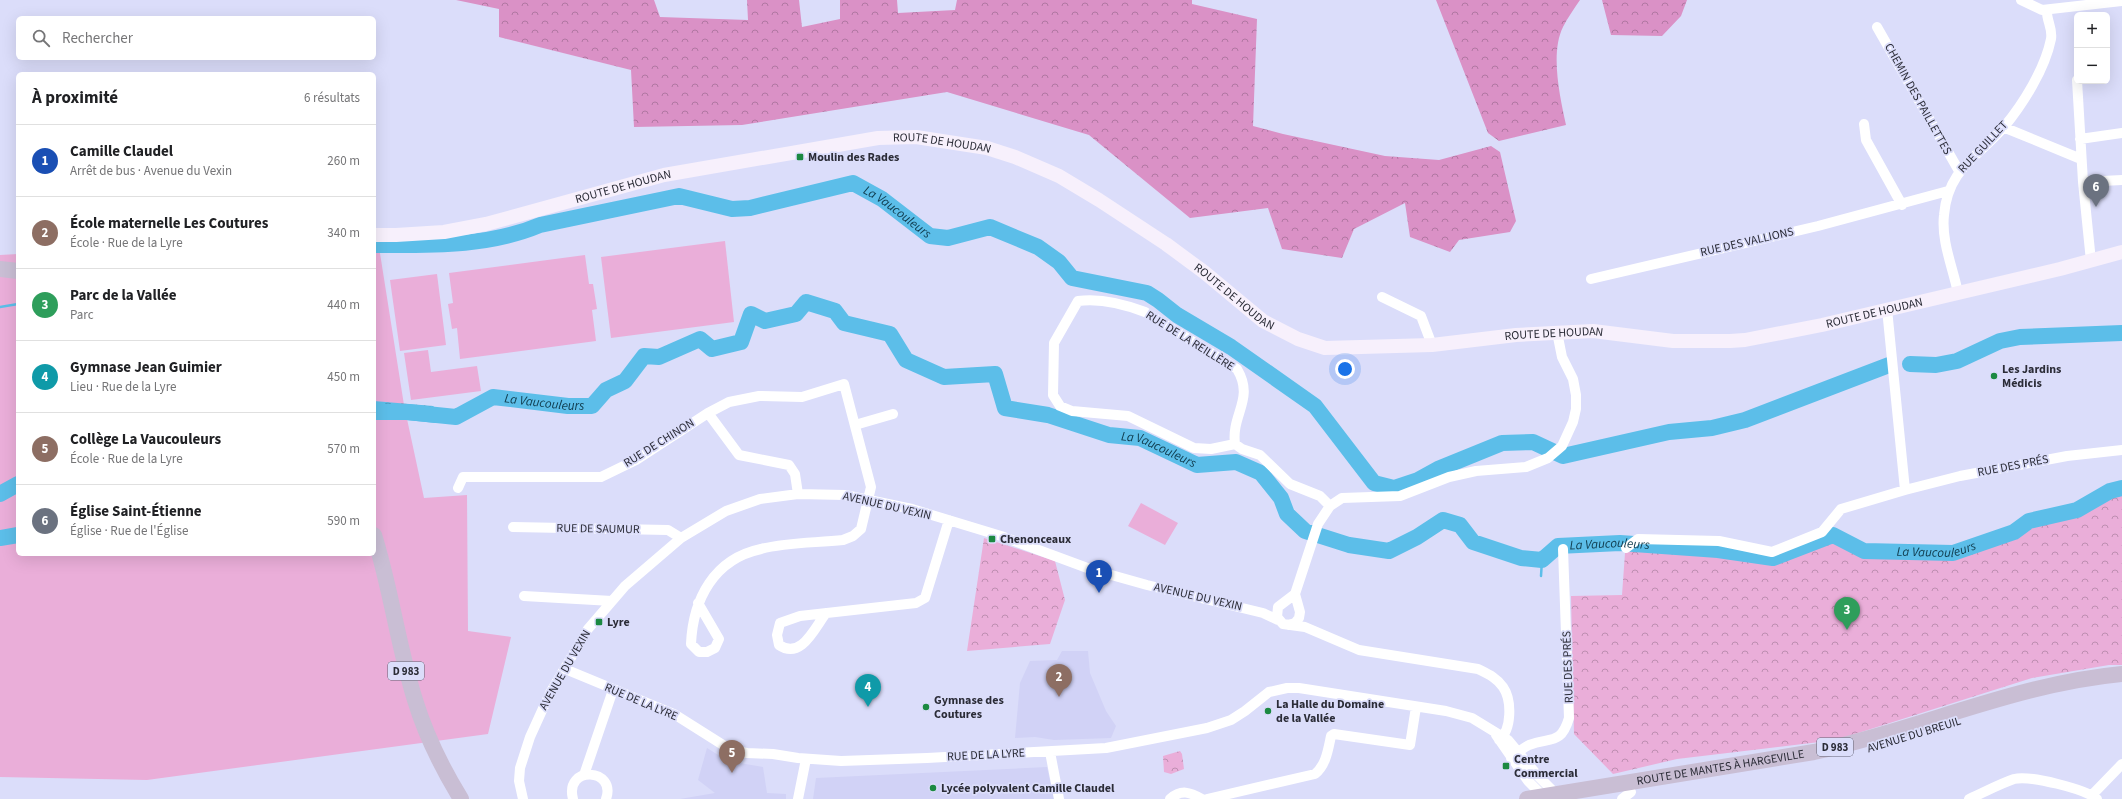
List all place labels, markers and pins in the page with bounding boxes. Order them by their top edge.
place label: Moulin des Rades [808,149,899,166]
marker: Moulin des Rades [795,152,805,162]
pin: 6 [2083,174,2109,207]
place label: Les Jardins Médicis [2002,361,2061,392]
marker: Les Jardins Médicis [1989,371,1999,381]
place label: Chenonceaux [1000,531,1071,548]
marker: Chenonceaux [987,534,997,544]
pin: 1 [1086,560,1112,593]
pin: 3 [1834,597,1860,630]
place label: Lyre [607,614,630,631]
marker: Lyre [594,617,604,627]
pin: 2 [1046,664,1072,697]
pin: 4 [855,674,881,707]
place label: Gymnase des Coutures [934,692,1004,723]
place label: La Halle du Domaine de la Vallée [1276,696,1384,727]
marker: Gymnase des Coutures [921,702,931,712]
marker: La Halle du Domaine de la Vallée [1263,706,1273,716]
pin: 5 [719,740,745,773]
place label: Centre Commercial [1514,751,1578,782]
marker: Centre Commercial [1501,761,1511,771]
place label: Lycée polyvalent Camille Claudel [941,780,1115,797]
marker: Lycée polyvalent Camille Claudel [928,783,938,793]

